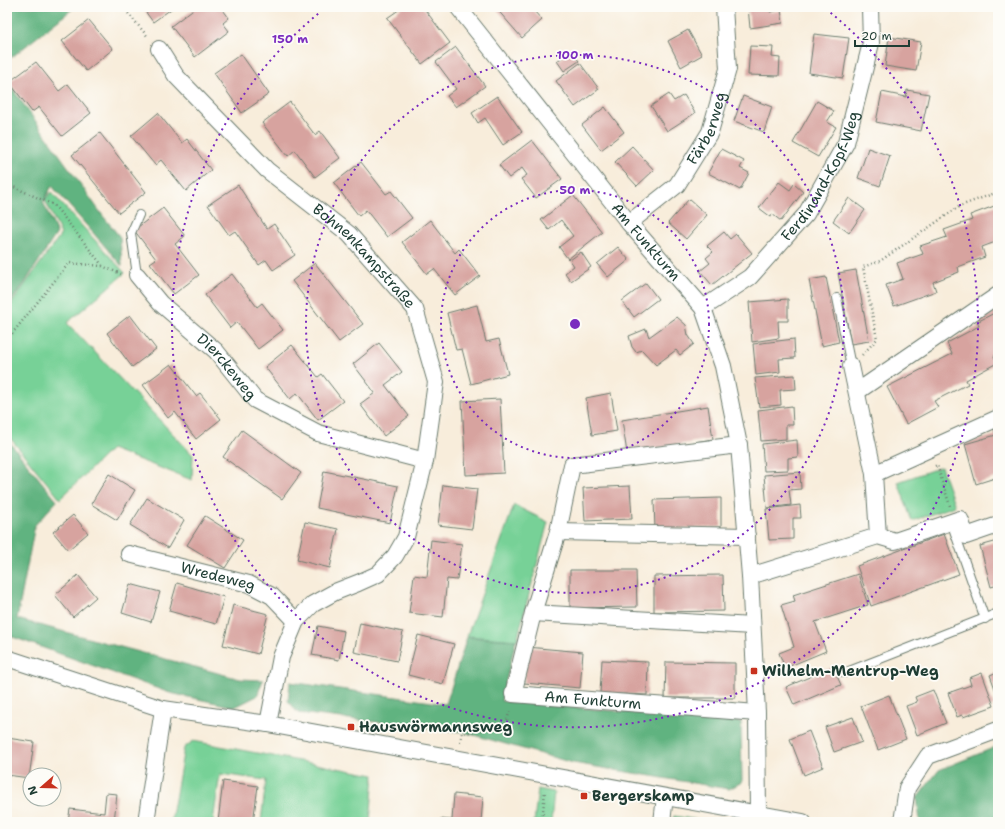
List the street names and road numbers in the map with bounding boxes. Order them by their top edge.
street label: Färberweg [682,90,731,168]
street label: Ferdinand-Kopf-Weg [776,109,864,245]
street label: Bohnenkampstraße [308,199,420,313]
street label: Am Funkturm [607,199,685,285]
street label: Dierckeweg [193,329,261,404]
street label: Wredeweg [179,557,260,596]
street label: Am Funkturm [544,686,642,714]

